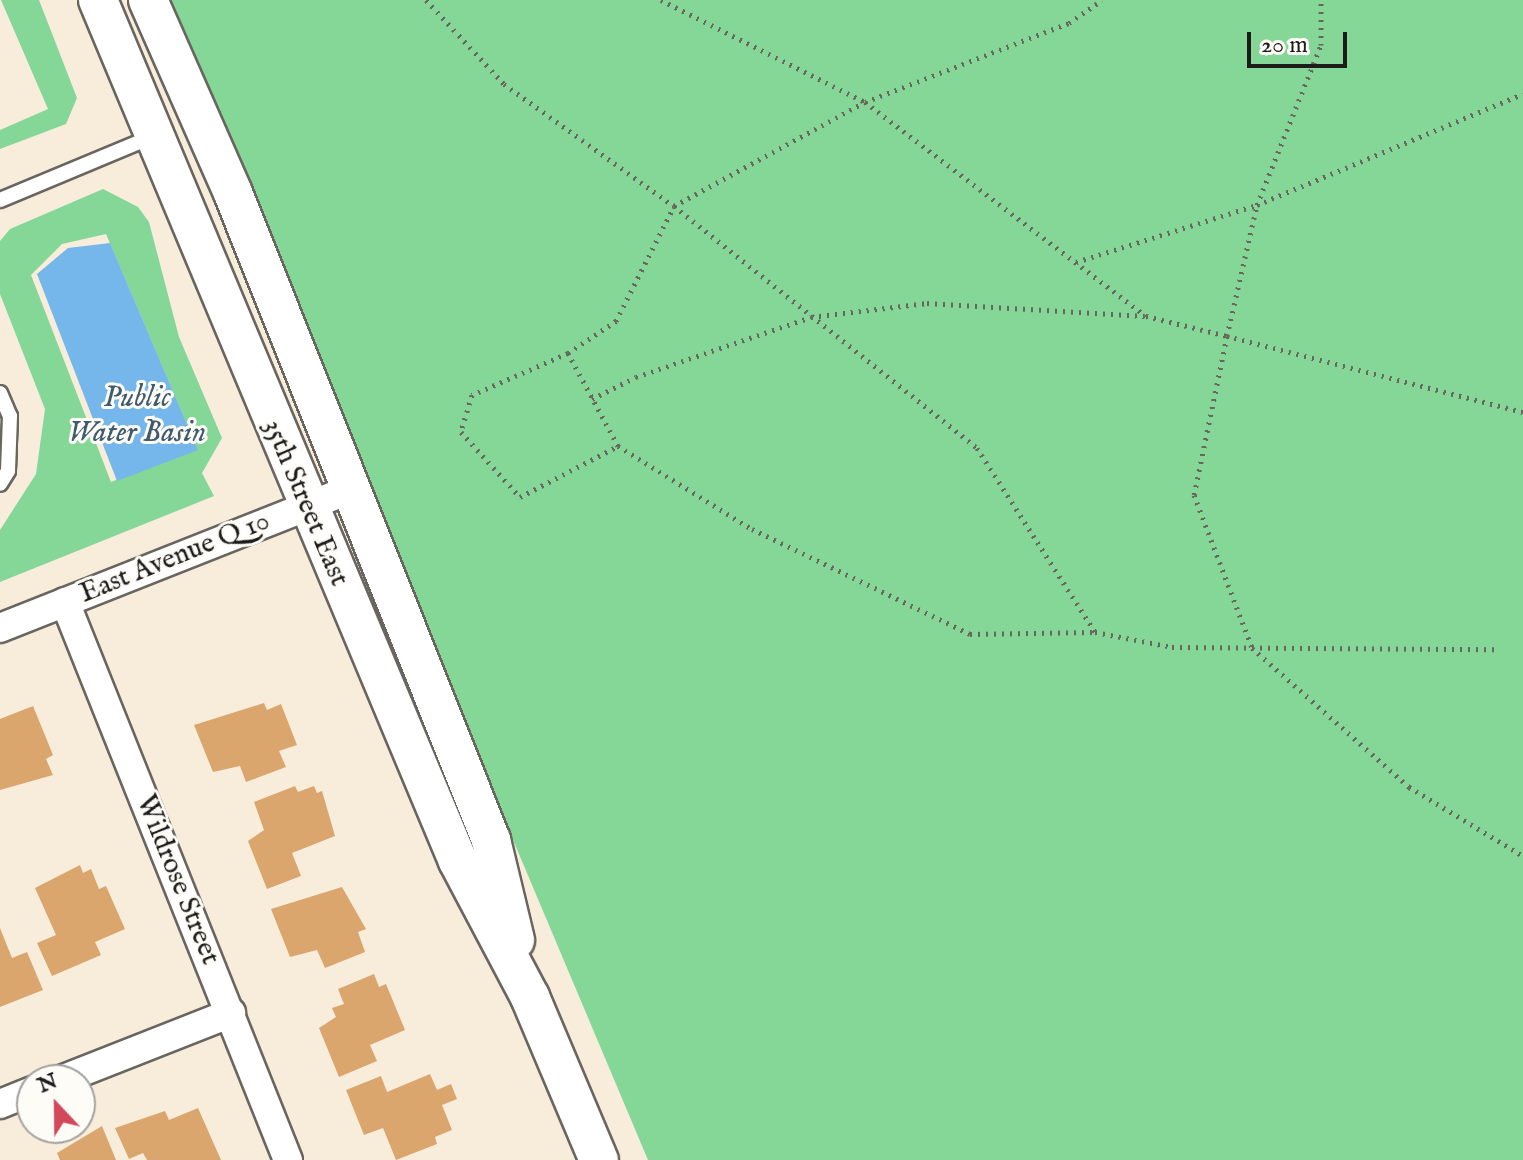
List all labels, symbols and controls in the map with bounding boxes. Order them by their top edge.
scale bar [1251,16,1351,66]
text: 20 m [1261,30,1308,61]
water label: Public Water Basin [68,380,206,450]
street label: 35th Street East [255,415,355,591]
street label: East Avenue Q 10 [75,505,275,611]
street label: Wildrose Street [128,790,226,970]
north arrow [16,1064,96,1144]
text: N [34,1067,62,1100]

